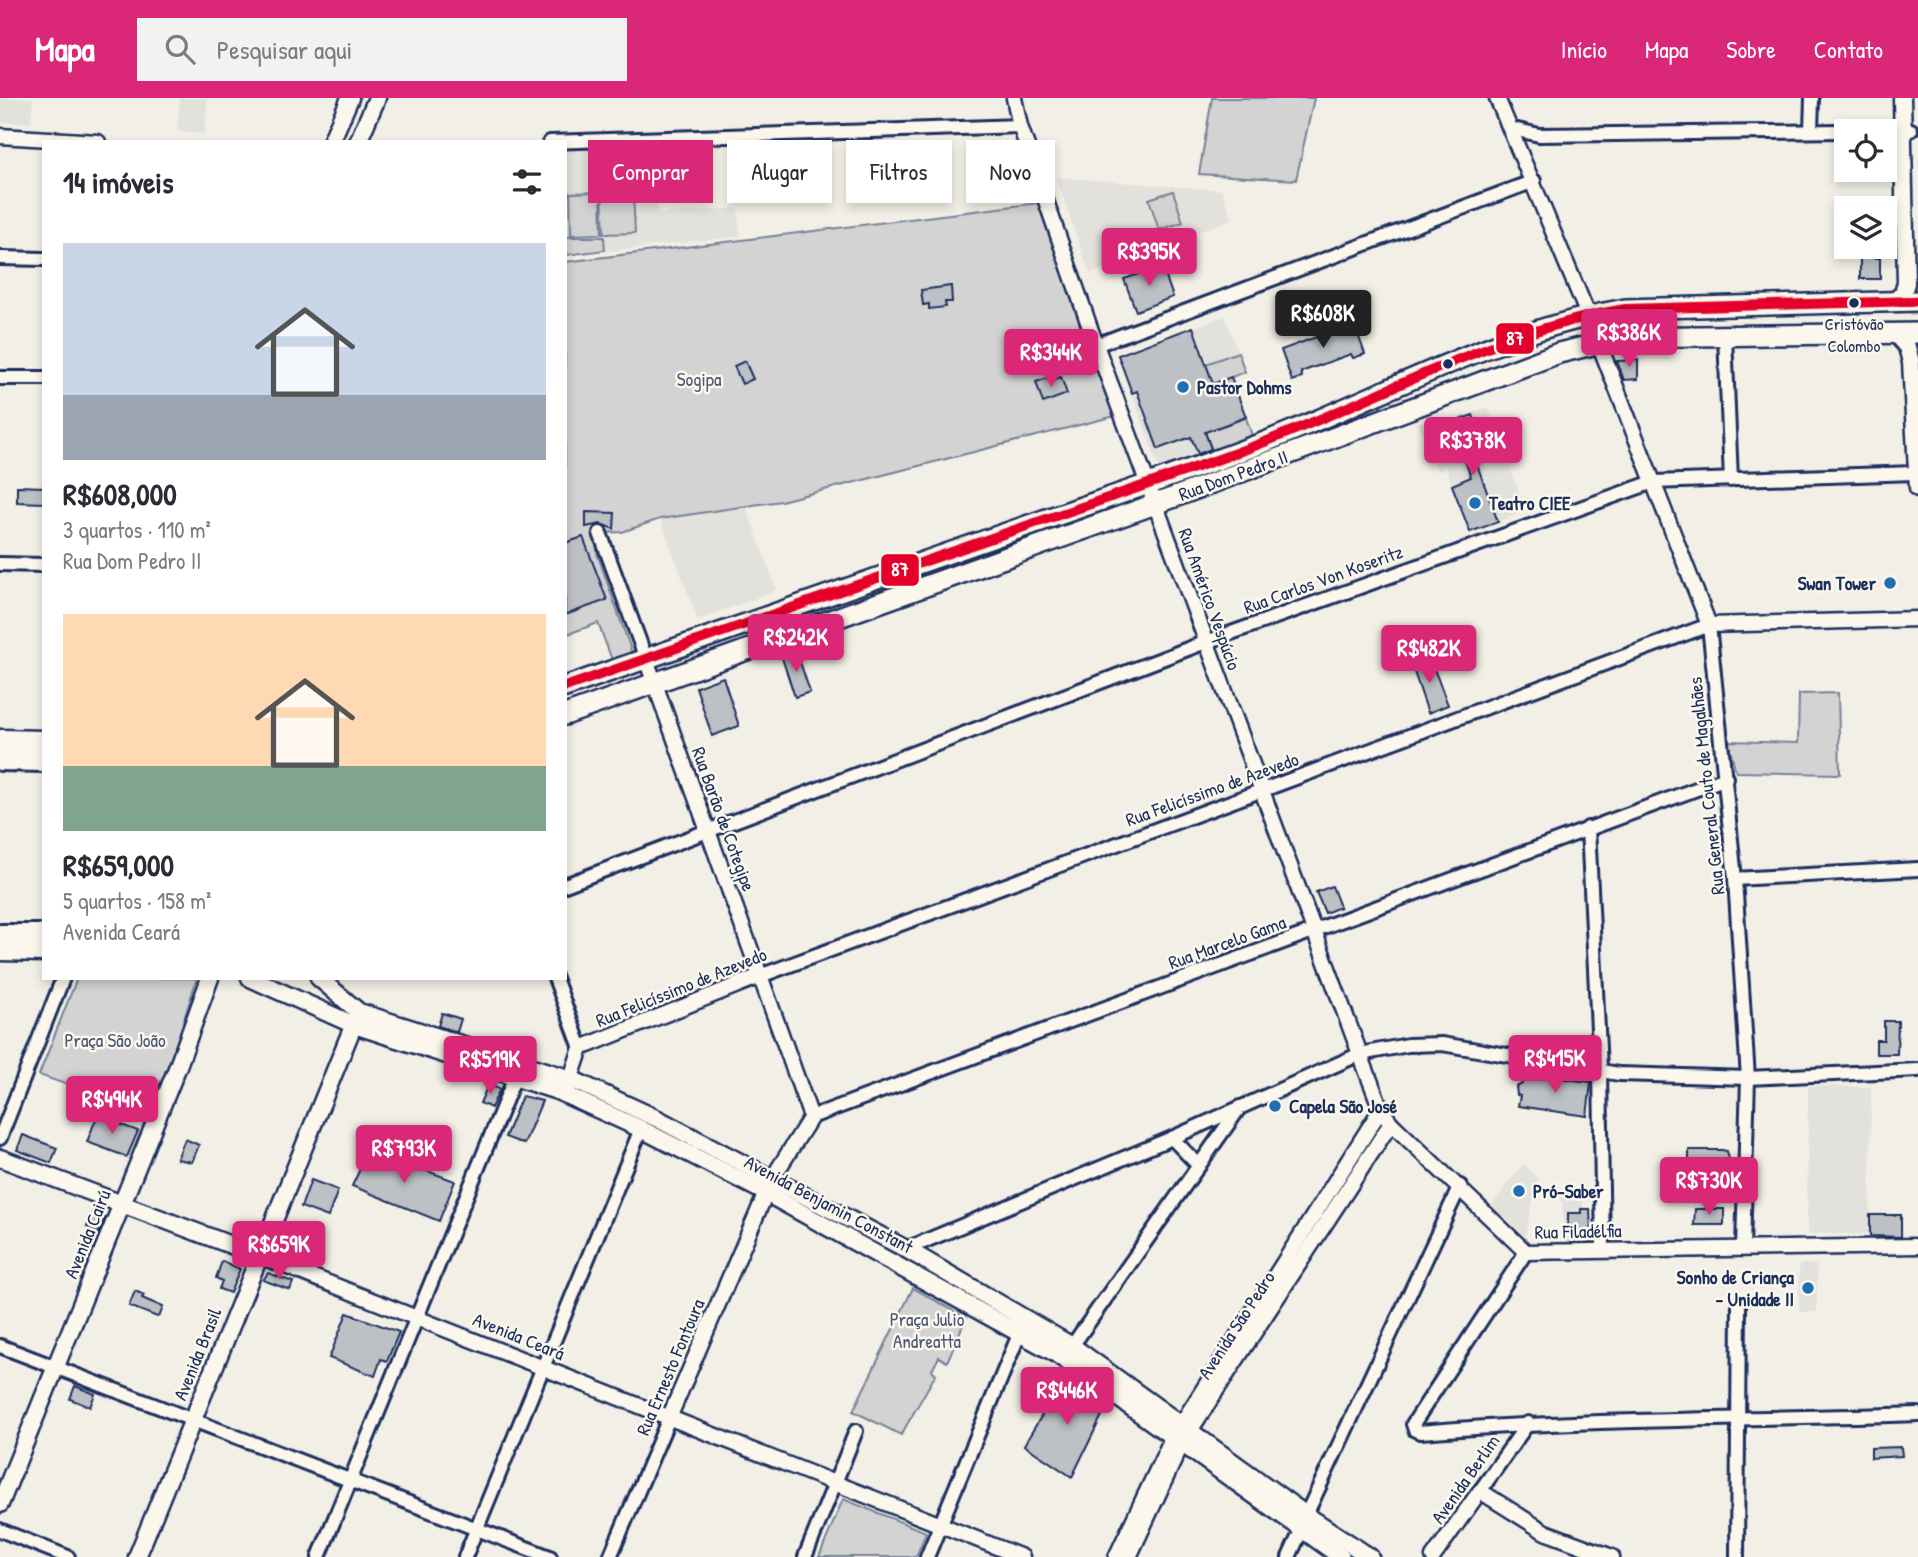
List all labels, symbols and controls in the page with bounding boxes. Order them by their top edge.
search box [137,18,627,81]
text: Mapa [35,27,95,71]
icon: search [161,30,199,68]
text: Pesquisar aqui [217,32,352,67]
text: Início [1561,33,1607,65]
text: Mapa [1645,33,1688,65]
text: Sobre [1726,33,1776,65]
text: Contato [1814,33,1883,65]
map controls [1834,119,1897,259]
button: locate [1834,119,1897,182]
chip: Comprar [588,140,713,203]
chip: Alugar [727,140,832,203]
chip: Filtros [846,140,952,203]
chip: Novo [966,140,1055,203]
text: 14 imóveis [63,162,173,202]
icon: filters [508,163,546,201]
button: layers [1834,196,1897,259]
pin: R$395K [1092,228,1206,288]
text: R$395K [1118,235,1180,266]
icon: home [242,289,368,415]
pin: R$608K [1266,290,1380,350]
marker: Cristóvão Colombo [1847,296,1861,310]
text: R$608K [1291,297,1355,328]
pin: R$386K [1572,310,1686,369]
place label: Cristóvão Colombo [1824,312,1884,357]
text: R$386K [1597,316,1661,347]
line badge: 87 [1495,322,1535,355]
text: 87 [1506,325,1524,351]
pin: R$344K [994,330,1108,389]
text: R$344K [1020,336,1082,367]
unlabelled marker [1441,357,1455,371]
park label: Sogipa [677,366,722,392]
place label: Pastor Dohms [1197,374,1292,400]
marker: Pastor Dohms [1175,379,1191,395]
pin: R$378K [1416,418,1530,477]
text: R$378K [1440,424,1506,455]
street label: Rua Dom Pedro II [1175,443,1291,507]
text: R$608,000 [63,474,177,514]
place label: Teatro CIEE [1488,490,1571,516]
marker: Teatro CIEE [1467,495,1483,511]
text: 3 quartos · 110 m² [63,514,211,545]
street label: Rua Américo Vespúcio [1172,524,1248,674]
street label: Rua Carlos Von Koseritz [1240,538,1406,620]
text: Rua Dom Pedro II [63,545,201,576]
line badge: 87 [880,553,920,587]
text: 87 [891,556,909,582]
place label: Swan Tower [1798,570,1877,596]
marker: Swan Tower [1882,575,1898,591]
pin: R$242K [739,614,853,674]
text: R$242K [764,621,828,652]
pin: R$482K [1372,626,1486,685]
text: R$482K [1397,632,1461,663]
icon: home [242,660,368,786]
street label: Rua General Couto de Magalhães [1682,676,1730,896]
street label: Rua Barão de Cotegipe [686,743,762,895]
street label: Rua Felicíssimo de Azevedo [1122,746,1302,832]
text: R$659,000 [63,845,174,885]
text: 5 quartos · 158 m² [63,885,211,916]
street label: Rua Marcelo Gama [1165,909,1290,975]
text: Avenida Ceará [63,916,180,947]
street label: Rua Felicíssimo de Azevedo [592,941,771,1033]
park label: Praça São João [64,1027,166,1053]
pin: R$415K [1498,1035,1612,1095]
pin: R$519K [433,1037,547,1096]
text: R$415K [1525,1042,1585,1073]
text: R$519K [460,1043,520,1074]
pin: R$494K [55,1076,169,1136]
text: R$494K [82,1083,142,1114]
place label: Capela São José [1289,1093,1398,1120]
marker: Capela São José [1267,1098,1283,1114]
pin: R$793K [347,1126,461,1185]
text: R$793K [372,1132,436,1163]
street label: Avenida Benjamin Constant [740,1149,918,1260]
pin: R$730K [1652,1158,1766,1217]
text: R$730K [1676,1164,1742,1195]
place label: Pró-Saber [1533,1178,1604,1204]
marker: Pró-Saber [1511,1183,1527,1199]
street label: Avenida Cairú [57,1185,117,1282]
street label: Rua Filadélfia [1534,1217,1622,1245]
pin: R$659K [222,1222,336,1281]
text: R$659K [248,1228,310,1259]
place label: Sonho de Criança - Unidade II [1677,1264,1795,1312]
street label: Avenida São Pedro [1191,1266,1281,1384]
marker: Sonho de Criança - Unidade II [1800,1280,1816,1296]
street label: Rua Ernesto Fontoura [630,1294,711,1439]
street label: Avenida Brasil [167,1303,228,1404]
street label: Avenida Ceará [469,1306,569,1366]
park label: Praça Julio Andreatta [890,1306,965,1354]
pin: R$446K [1010,1368,1124,1427]
text: R$446K [1037,1374,1097,1405]
street label: Avenida Berlim [1425,1429,1505,1529]

